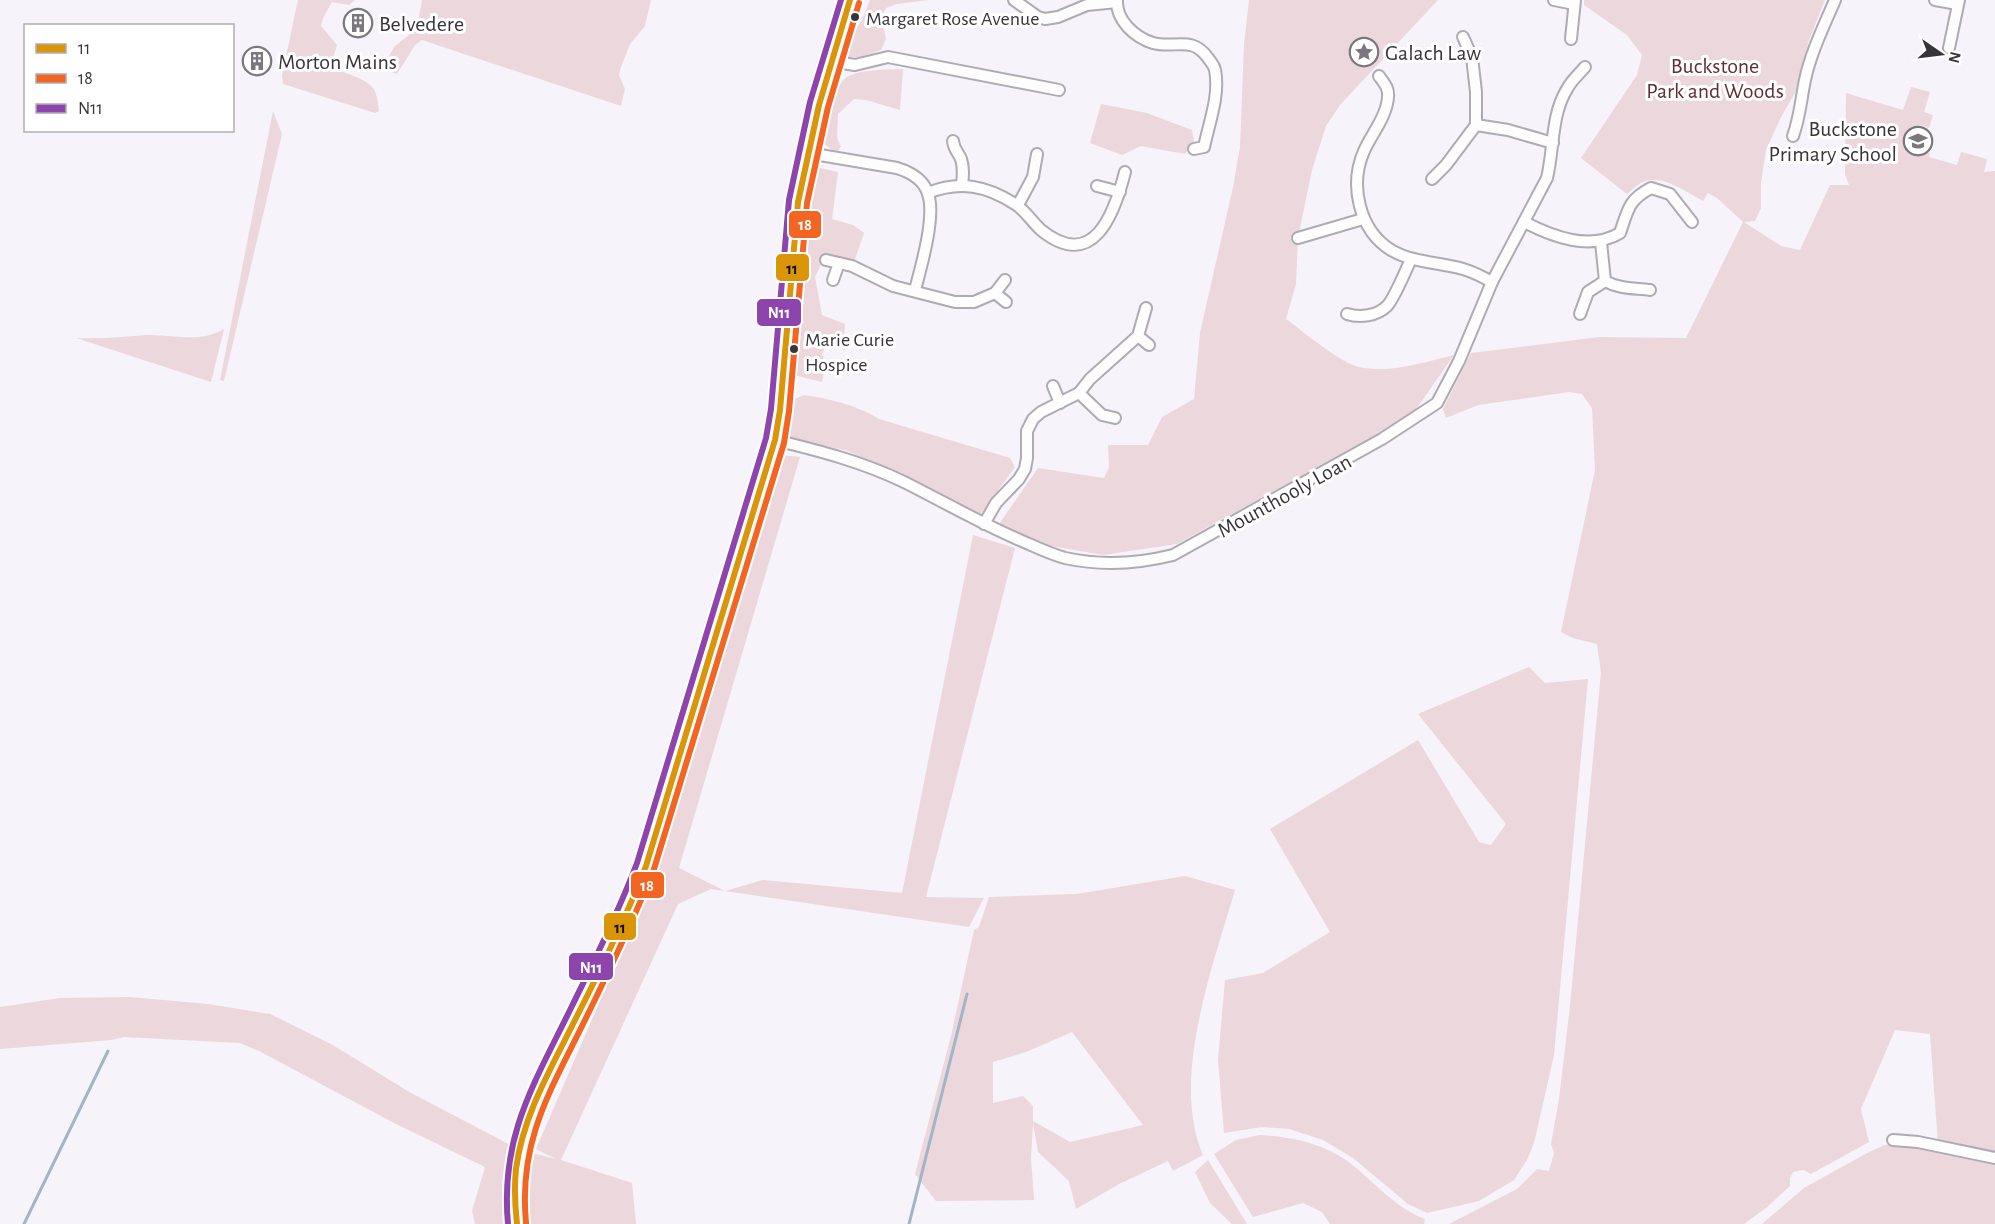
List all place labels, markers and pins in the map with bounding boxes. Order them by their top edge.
building icon: Belvedere [342,7,374,39]
place label: Margaret Rose Avenue [866,9,1039,29]
marker: Margaret Rose Avenue [849,11,861,23]
place label: Belvedere [379,13,464,35]
place icon: Galach Law [1348,36,1380,68]
place label: Galach Law [1385,42,1481,64]
building icon: Morton Mains [241,45,273,77]
place label: Morton Mains [278,51,397,73]
place label: Buckstone Primary School [1769,118,1897,165]
school or university icon: Buckstone Primary School [1902,125,1934,157]
place label: Marie Curie Hospice [805,330,894,375]
marker: Marie Curie Hospice [788,343,800,355]

